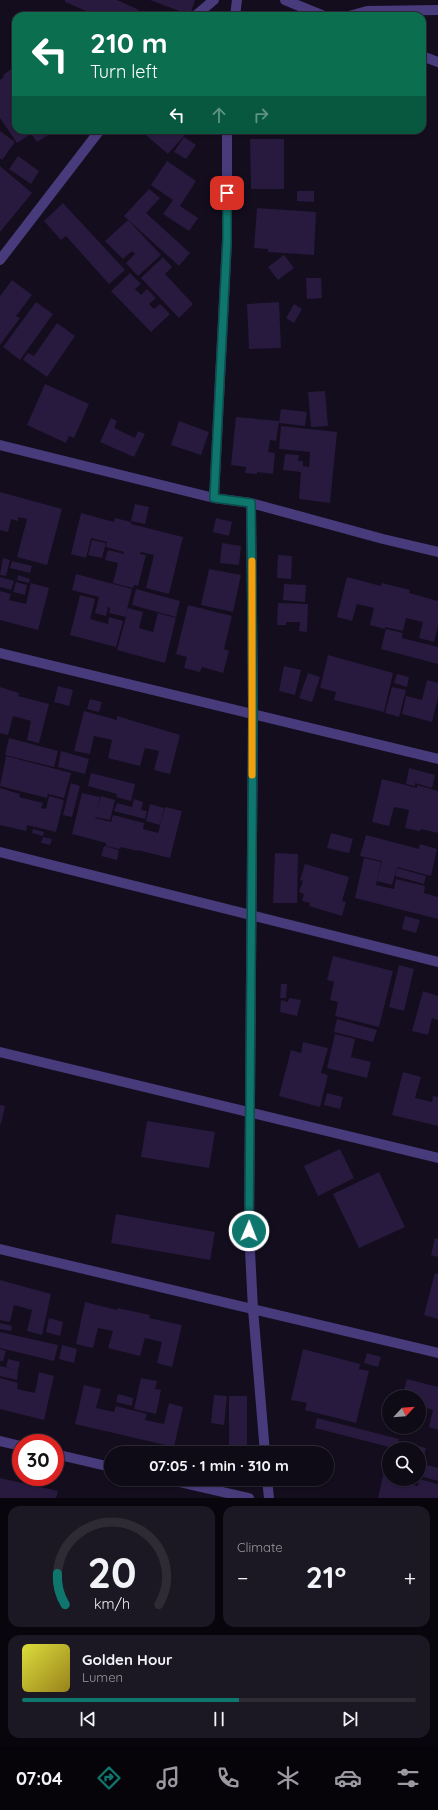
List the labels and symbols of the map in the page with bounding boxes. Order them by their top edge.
pin [210,176,244,210]
position arrow [228,1210,270,1252]
north arrow [382,1390,426,1434]
speed limit sign: 30 [12,1434,64,1486]

